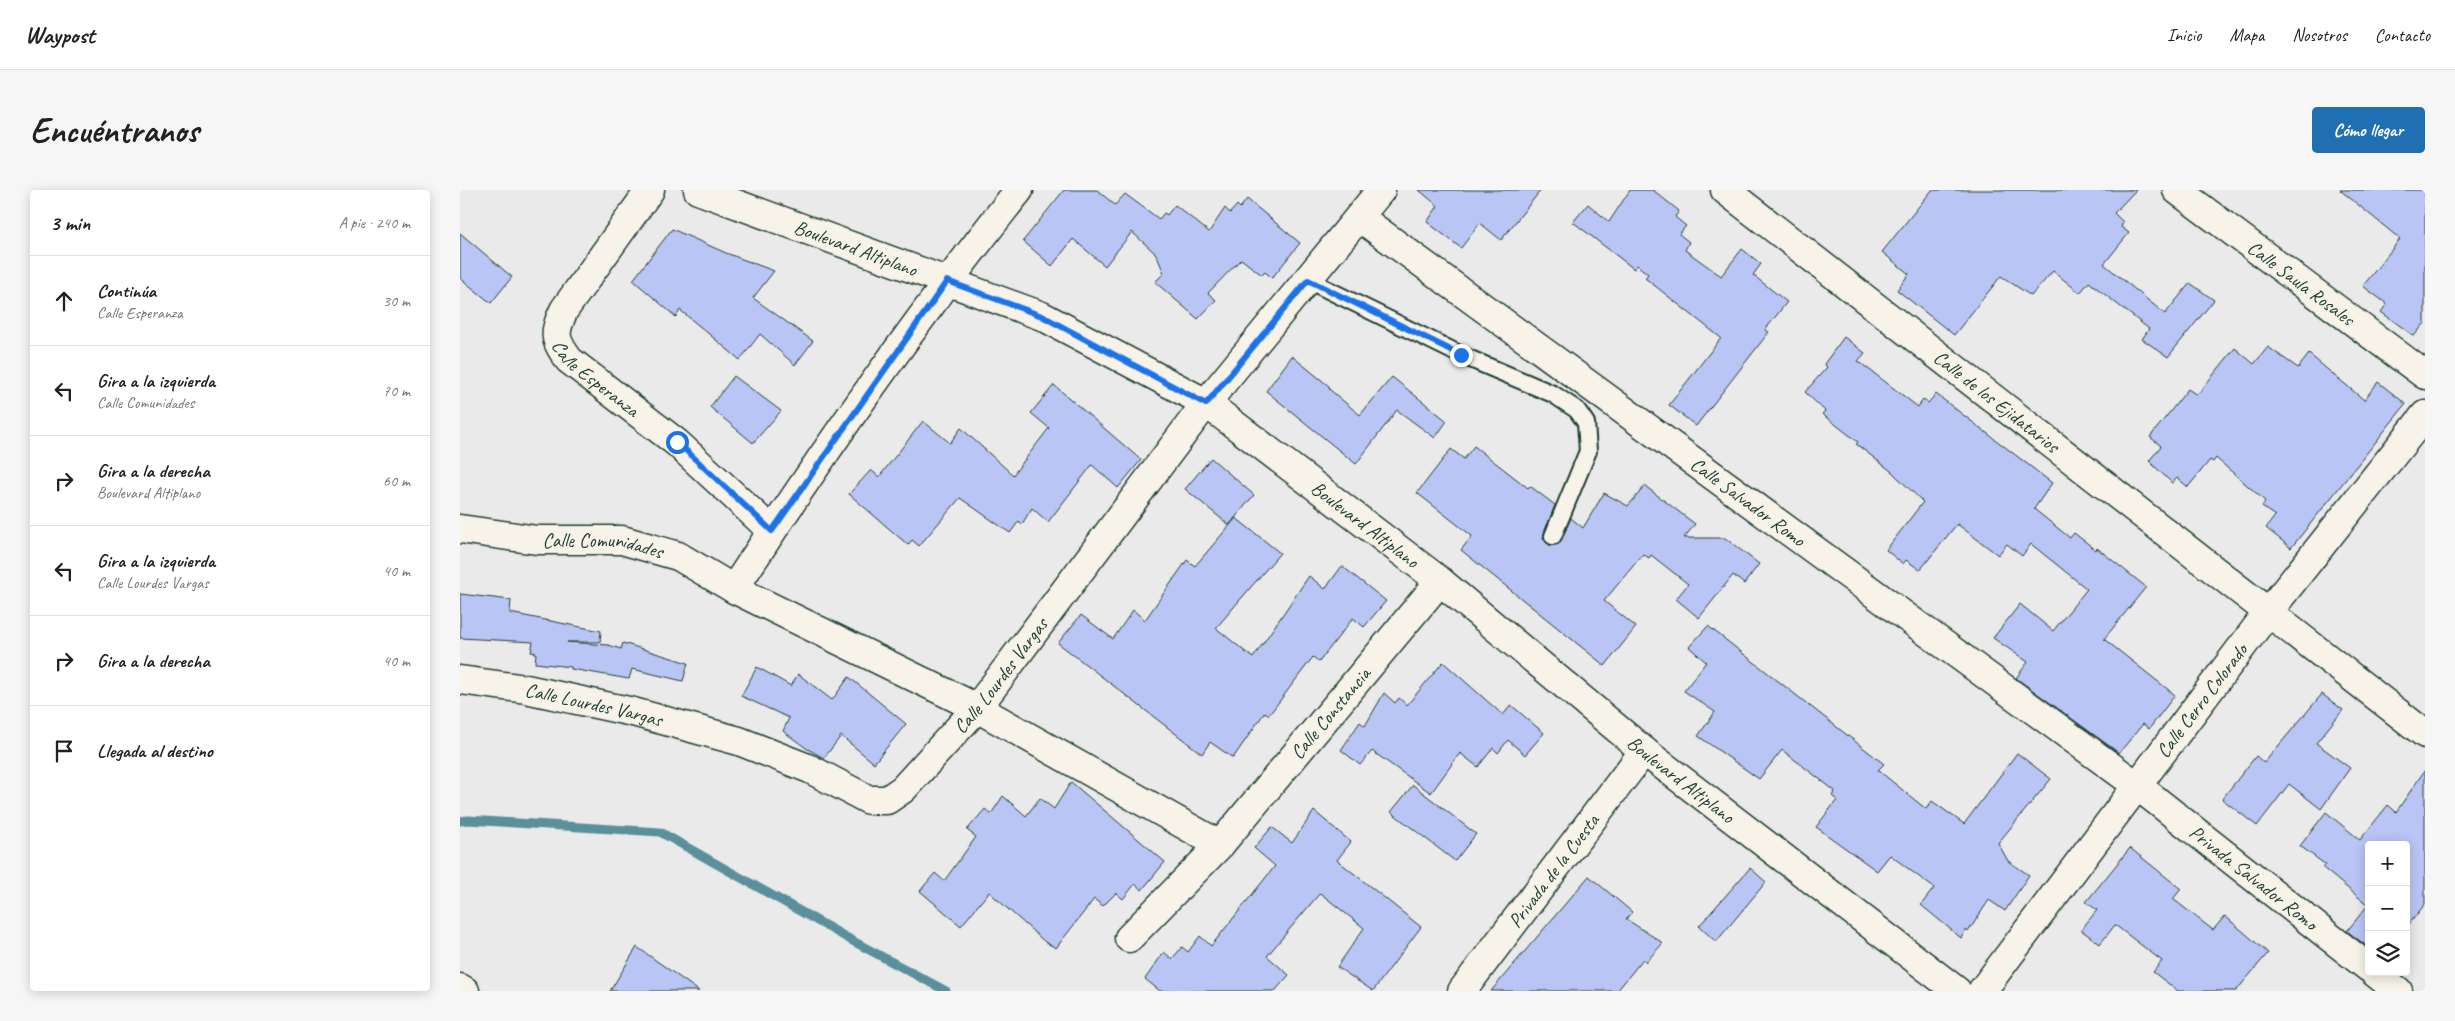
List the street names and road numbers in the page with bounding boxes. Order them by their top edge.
street label: Boulevard Altiplano [791,214,921,282]
street label: Calle Saula Rosales [2243,235,2361,332]
street label: Calle Esperanza [547,336,646,423]
street label: Calle de los Ejidatarios [1929,344,2066,459]
street label: Calle Salvador Romo [1686,451,1811,552]
street label: Boulevard Altiplano [1306,475,1425,574]
street label: Calle Comunidades [542,528,668,564]
street label: Calle Lourdes Vargas [948,611,1054,739]
street label: Calle Cerro Colorado [2150,637,2254,763]
street label: Calle Constancia [1284,660,1377,764]
street label: Calle Lourdes Vargas [523,677,667,733]
street label: Boulevard Altiplano [1622,730,1740,829]
street label: Privada de la Cuesta [1502,807,1606,933]
street label: Privada Salvador Romo [2185,819,2324,937]

